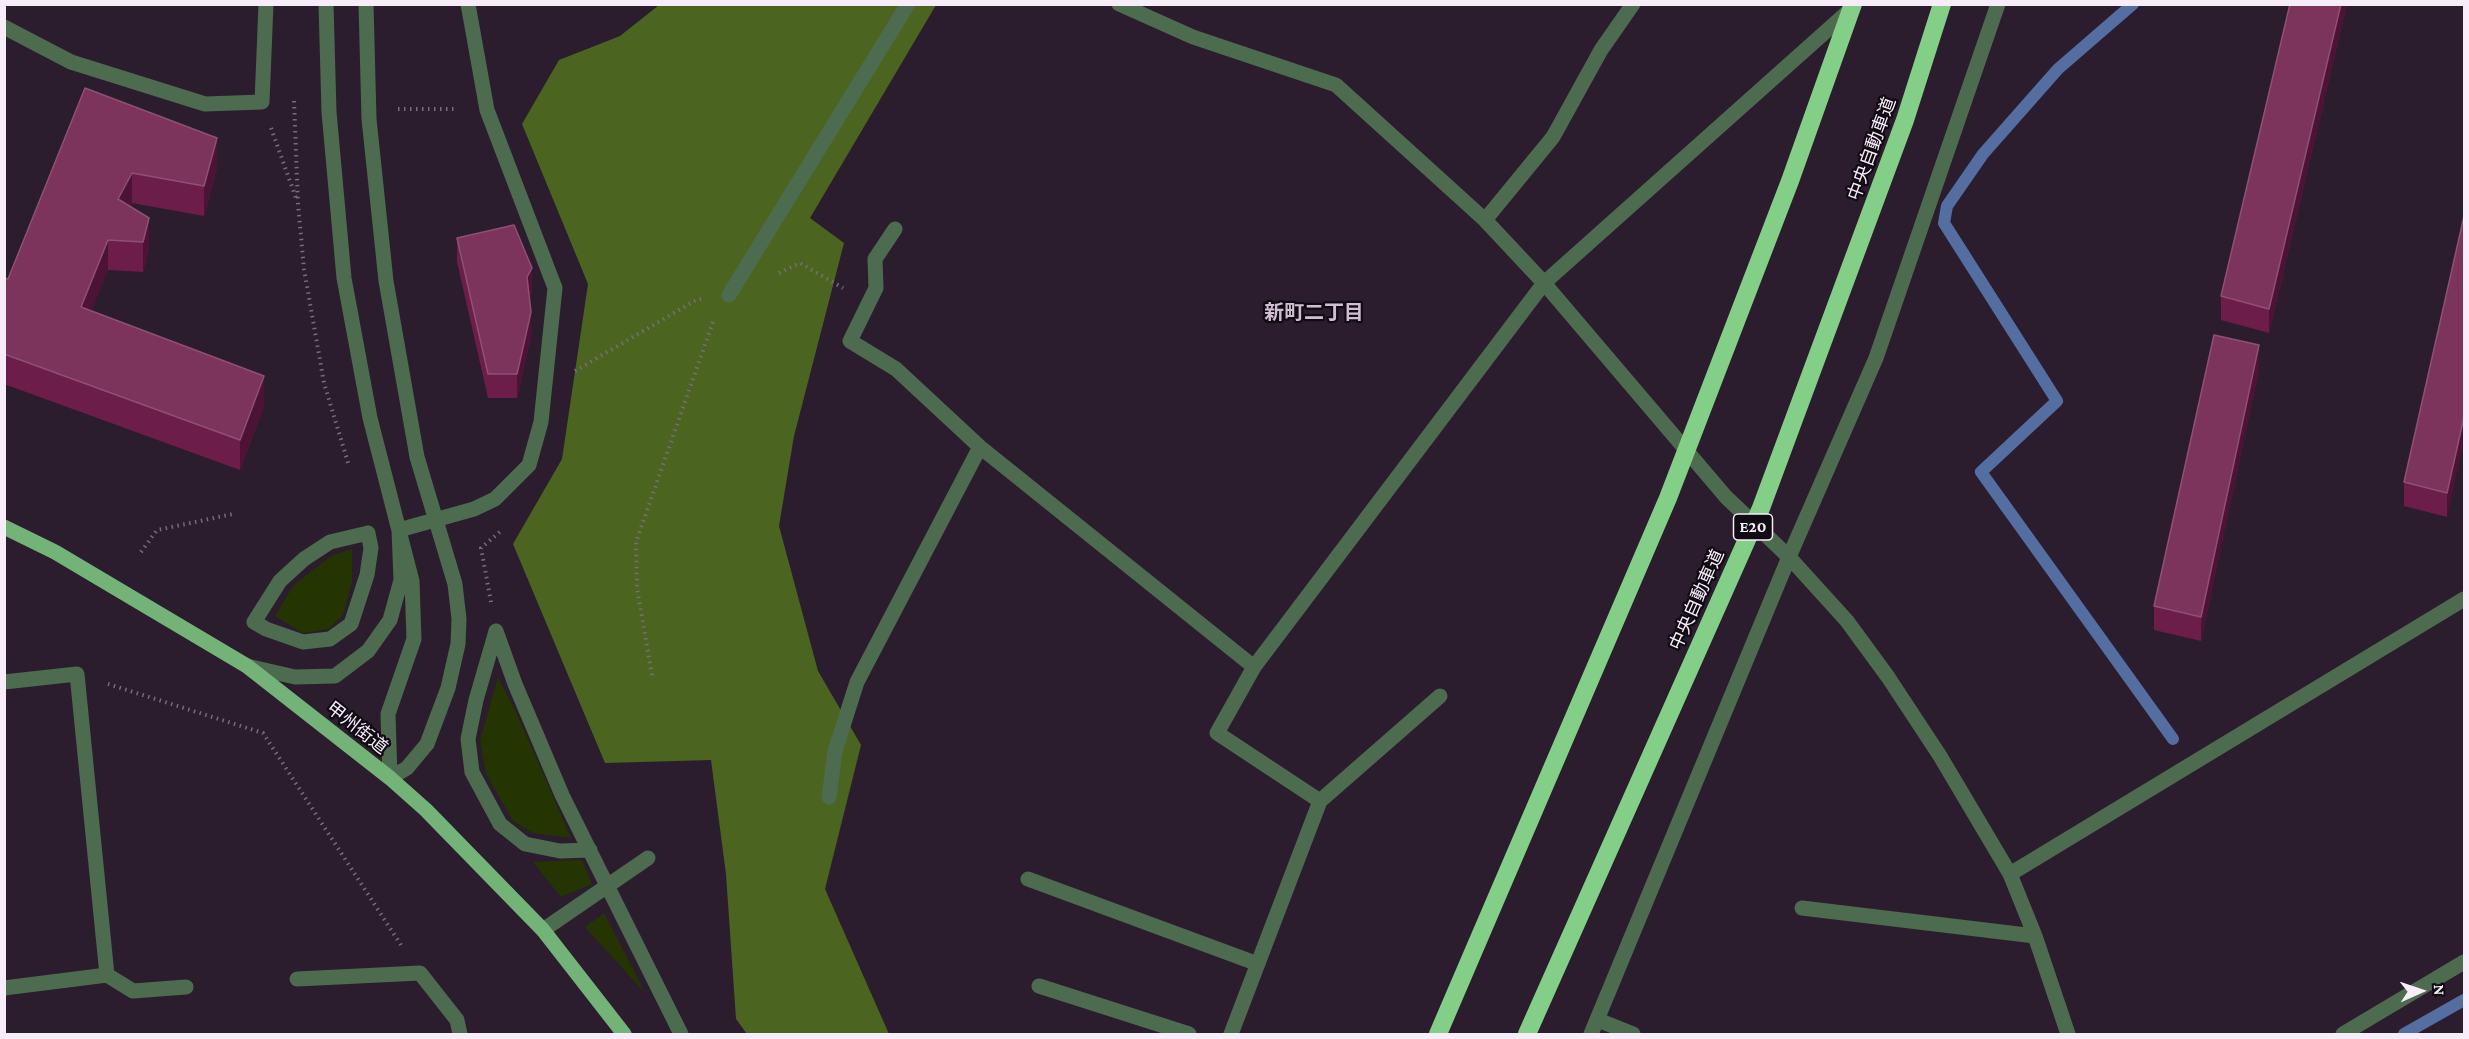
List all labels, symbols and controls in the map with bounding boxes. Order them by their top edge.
street label: 中央自動車道 [1843,95,1901,203]
district label: 新町二丁目 [1264,301,1364,325]
road number: E20 [1734,514,1772,540]
street label: 中央自動車道 [1665,546,1729,654]
street label: 甲州街道 [322,697,392,759]
north arrow [2391,961,2451,1021]
text: N [2431,984,2448,996]

